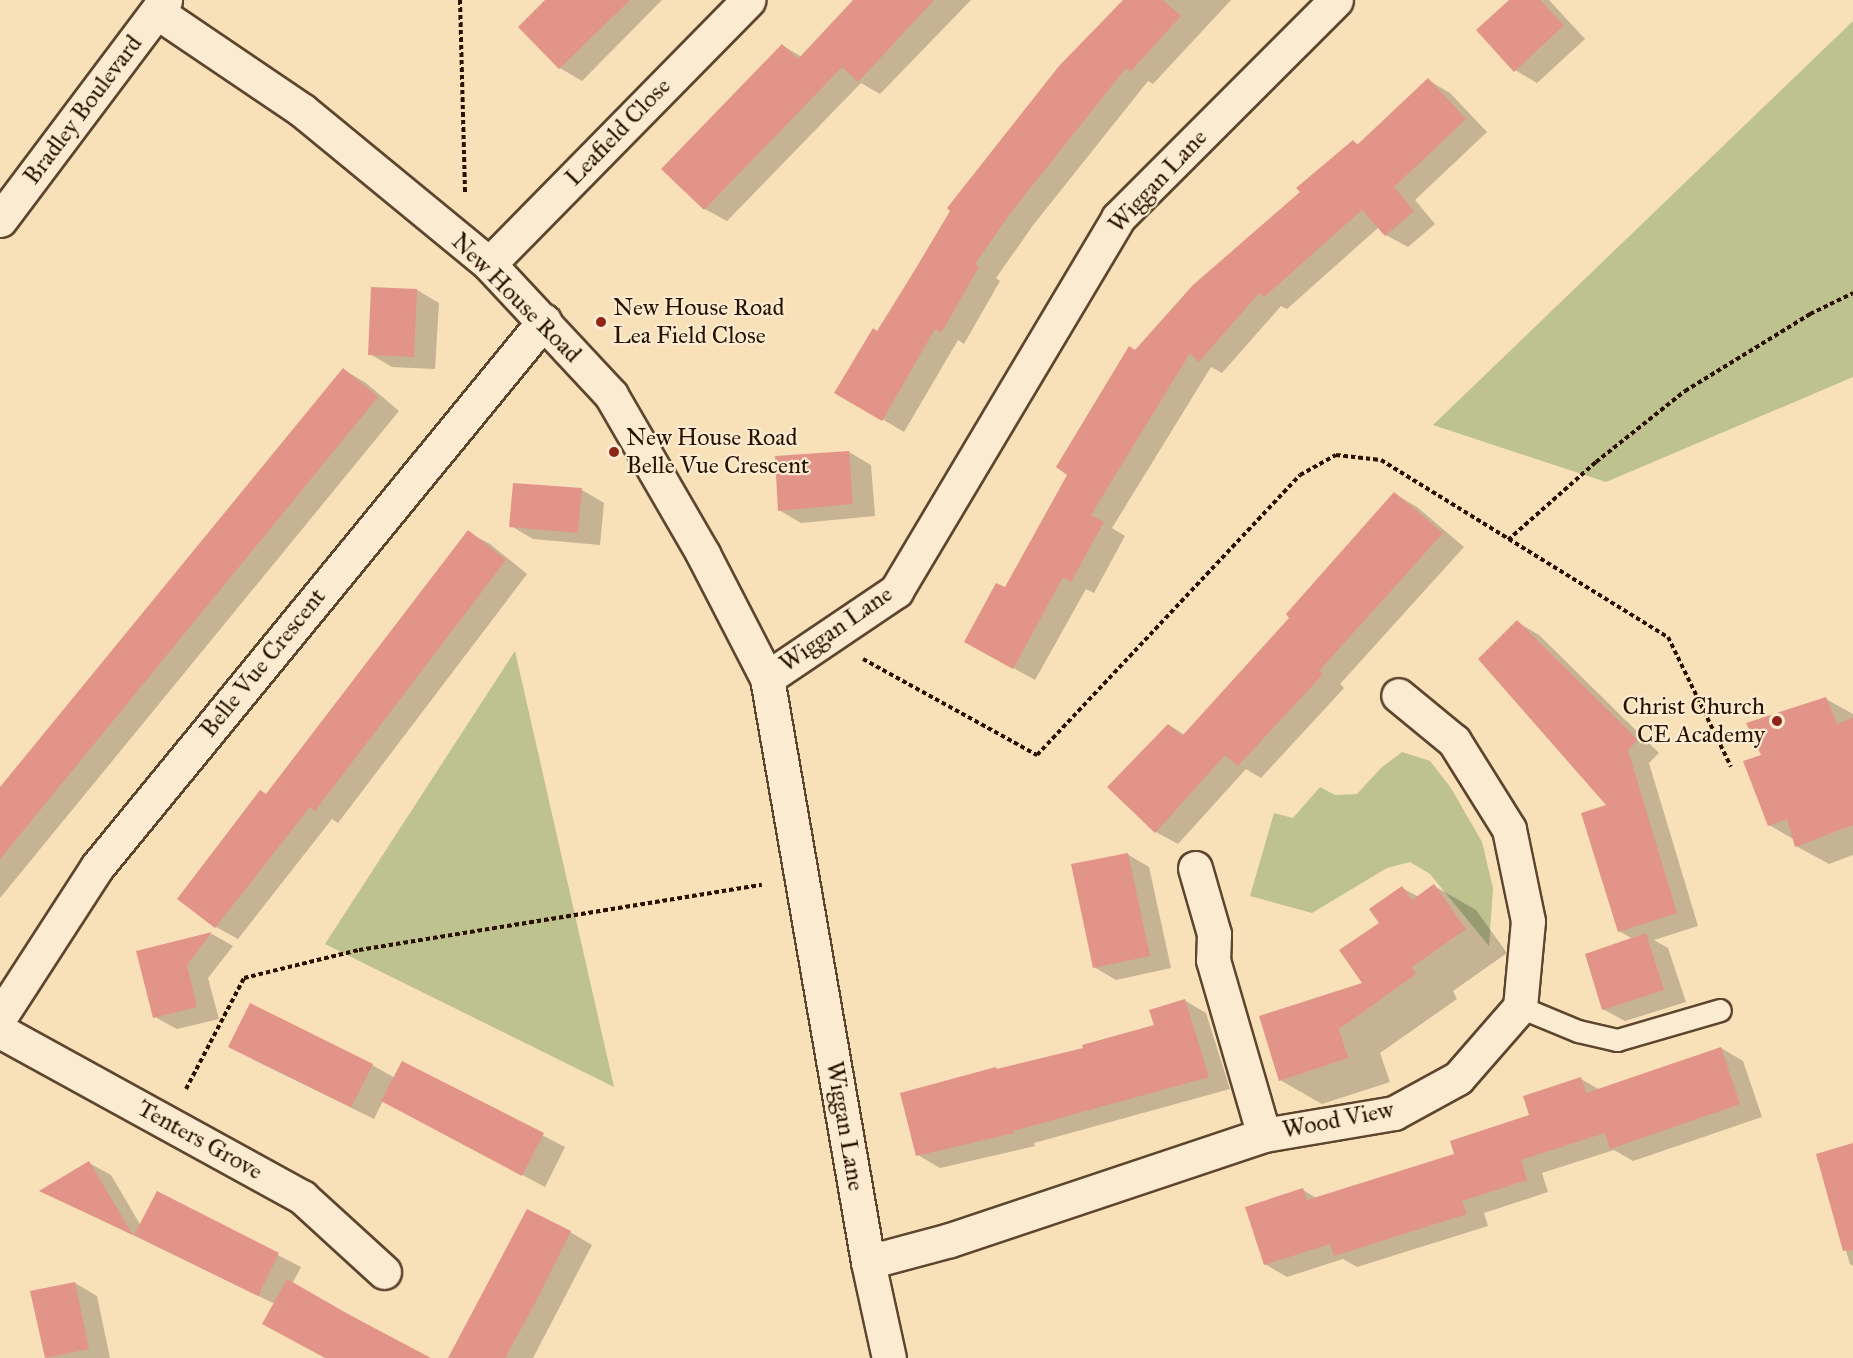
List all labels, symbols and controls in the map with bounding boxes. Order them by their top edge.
street label: Bradley Boulevard [18,30,148,190]
street label: Leafield Close [559,72,677,192]
street label: Wiggan Lane [1103,123,1213,239]
street label: New House Road [445,227,587,369]
place label: New House Road Lea Field Close [613,294,784,350]
marker: New House Road Lea Field Close [594,315,608,329]
place label: New House Road Belle Vue Crescent [626,424,809,480]
marker: New House Road Belle Vue Crescent [607,445,621,459]
street label: Wiggan Lane [774,580,898,678]
street label: Belle Vue Crescent [194,583,332,743]
place label: Christ Church CE Academy [1623,693,1765,749]
marker: Christ Church CE Academy [1770,714,1784,728]
street label: Wiggan Lane [819,1059,871,1193]
street label: Tenters Grove [132,1094,268,1186]
street label: Wood View [1280,1095,1396,1145]

